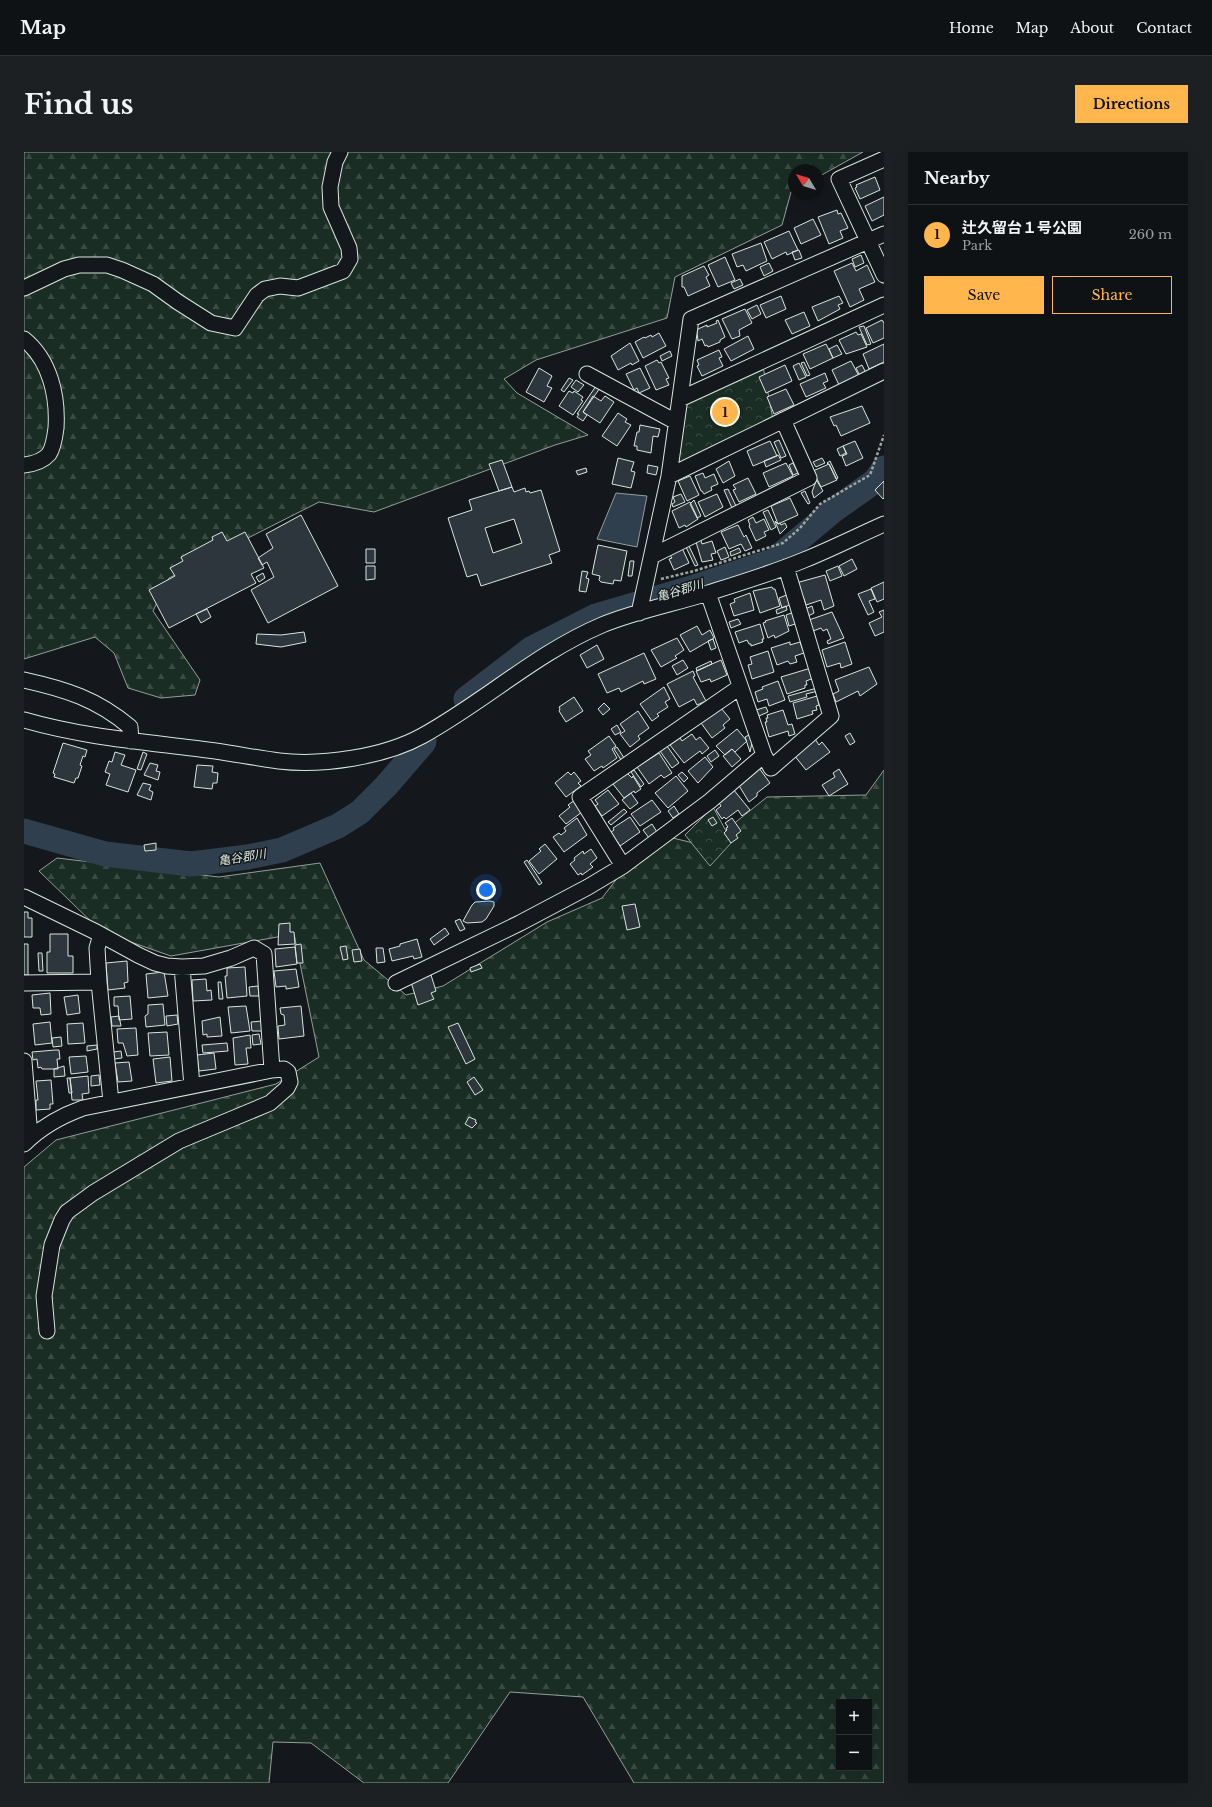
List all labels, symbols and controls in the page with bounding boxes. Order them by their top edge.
text: Map [20,16,66,39]
text: Home [949,19,994,37]
text: Map [1016,19,1048,37]
text: About [1070,19,1114,37]
text: Contact [1136,19,1192,37]
button: Directions [1075,85,1188,123]
text: Find us [24,87,134,122]
north arrow [788,164,824,200]
text: Nearby [924,168,990,189]
text: 辻久留台１号公園 [962,218,1082,237]
text: 1 [934,226,940,243]
text: 260 m [1129,226,1172,243]
text: Park [962,237,992,254]
button: Save [924,276,1044,314]
button: Share [1052,276,1172,314]
pin: 1 [712,397,738,427]
water label: 亀谷郡川 [655,575,707,604]
water label: 亀谷郡川 [217,846,269,868]
your location [476,880,496,900]
map controls [836,1699,872,1771]
button: + [836,1699,872,1735]
button: − [836,1735,872,1771]

